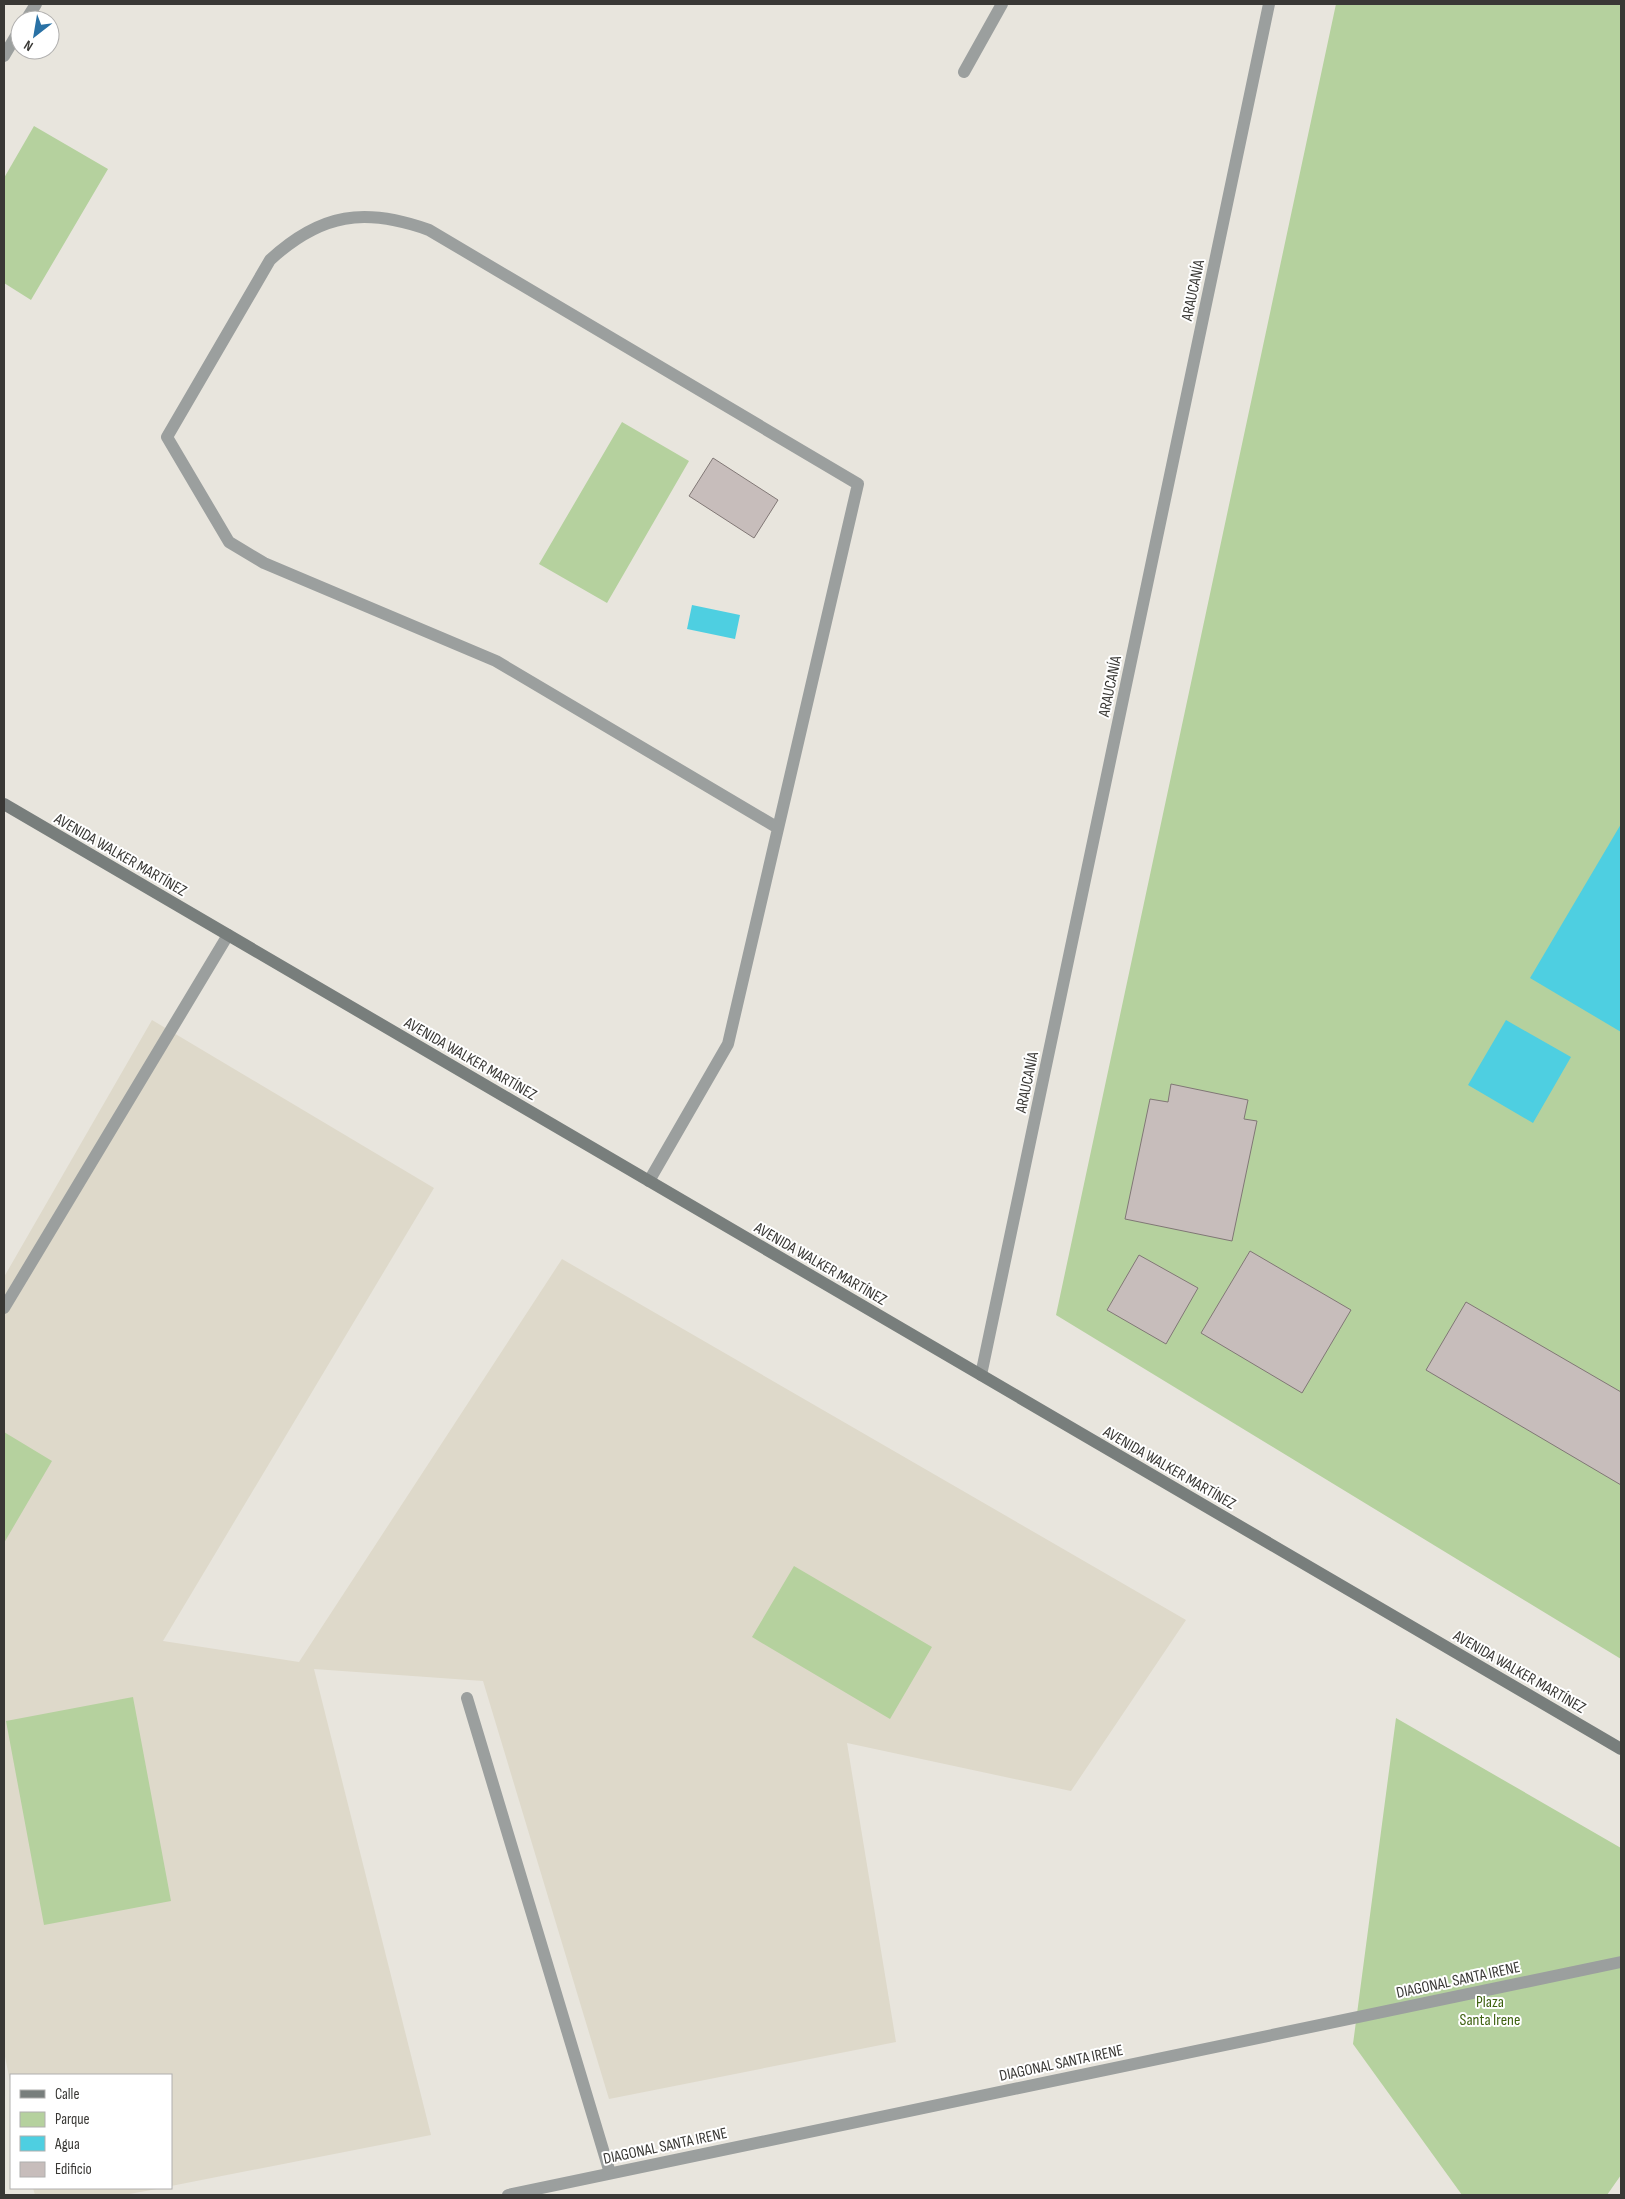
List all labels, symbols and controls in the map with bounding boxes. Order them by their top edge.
north arrow [10,10,60,60]
text: N [21,37,36,55]
street label: ARAUCANÍA [1178,258,1209,323]
street label: ARAUCANÍA [1095,654,1126,719]
street label: AVENIDA WALKER MARTÍNEZ [50,809,190,901]
street label: AVENIDA WALKER MARTÍNEZ [400,1013,540,1105]
street label: ARAUCANÍA [1012,1050,1043,1115]
street label: AVENIDA WALKER MARTÍNEZ [750,1218,890,1310]
street label: AVENIDA WALKER MARTÍNEZ [1099,1422,1239,1514]
street label: AVENIDA WALKER MARTÍNEZ [1449,1626,1589,1718]
street label: DIAGONAL SANTA IRENE [1395,1958,1522,2003]
park label: Plaza Santa Irene [1460,1993,1520,2030]
street label: DIAGONAL SANTA IRENE [998,2041,1125,2086]
legend [10,2074,172,2189]
text: Calle [55,2085,79,2104]
text: Parque [55,2110,90,2129]
street label: DIAGONAL SANTA IRENE [602,2124,729,2169]
text: Agua [54,2135,80,2154]
text: Edificio [55,2160,92,2179]

